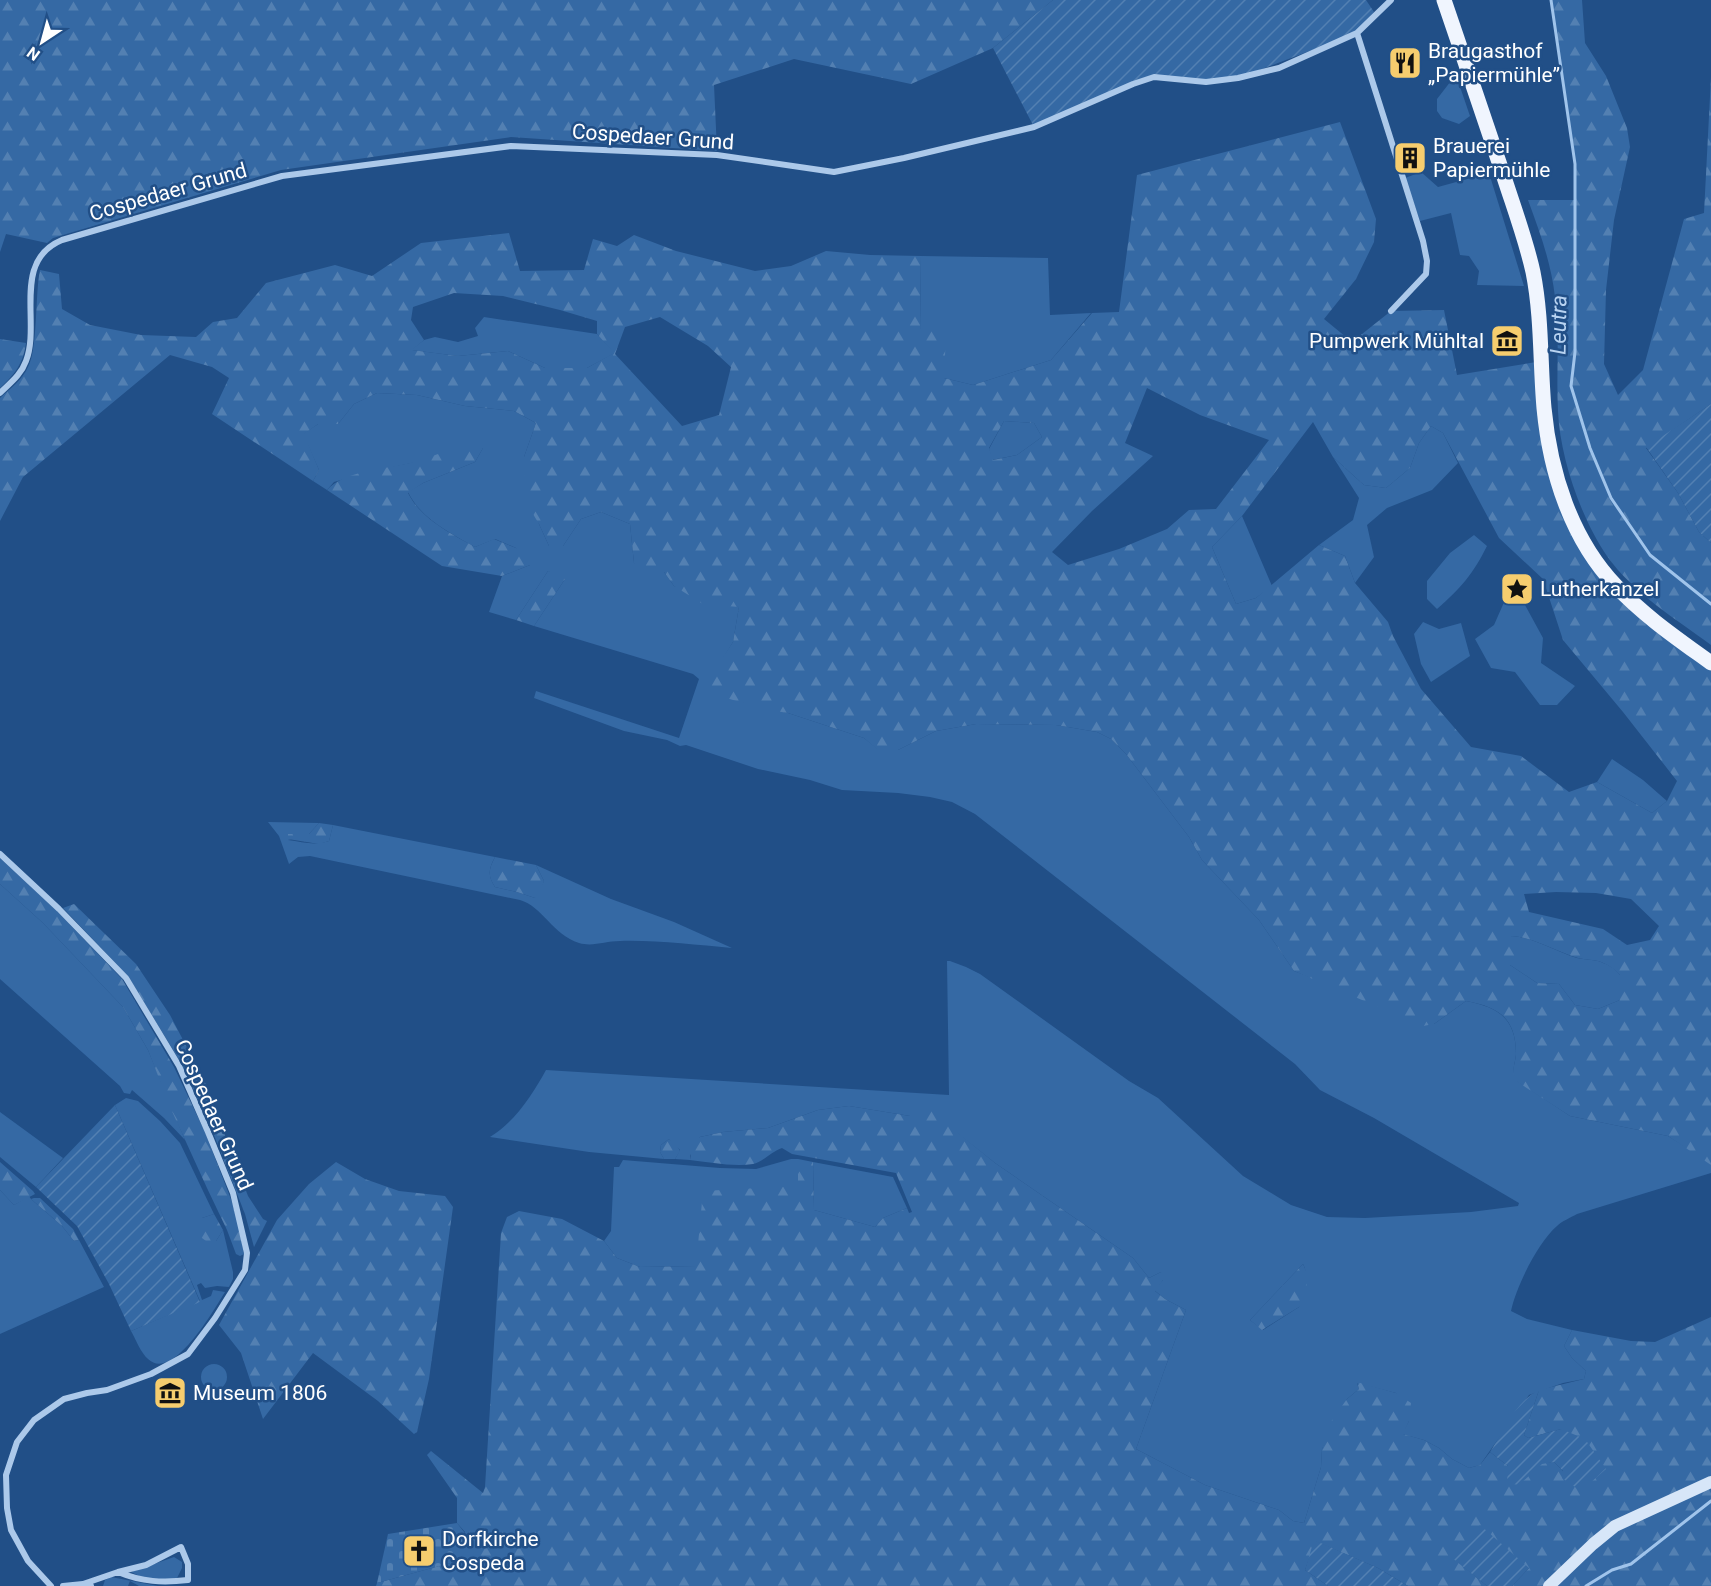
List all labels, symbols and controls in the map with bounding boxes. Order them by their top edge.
north arrow [12,12,72,72]
place label: Braugasthof „Papiermühle” [1428,39,1560,87]
text: N [23,43,44,65]
restaurant icon: Braugasthof „Papiermühle” [1387,45,1423,81]
street label: Cospedaer Grund [571,119,735,155]
place label: Brauerei Papiermühle [1433,134,1551,182]
building icon: Brauerei Papiermühle [1392,140,1428,176]
street label: Cospedaer Grund [87,158,249,226]
water label: Leutra [1545,295,1572,355]
museum icon: Pumpwerk Mühltal [1489,323,1525,359]
place label: Pumpwerk Mühltal [1309,329,1484,353]
place icon: Lutherkanzel [1499,571,1535,607]
place label: Lutherkanzel [1540,577,1659,601]
street label: Cospedaer Grund [170,1036,258,1194]
museum icon: Museum 1806 [152,1375,188,1411]
place label: Museum 1806 [193,1381,327,1405]
place label: Dorfkirche Cospeda [442,1527,539,1575]
church icon: Dorfkirche Cospeda [401,1533,437,1569]

